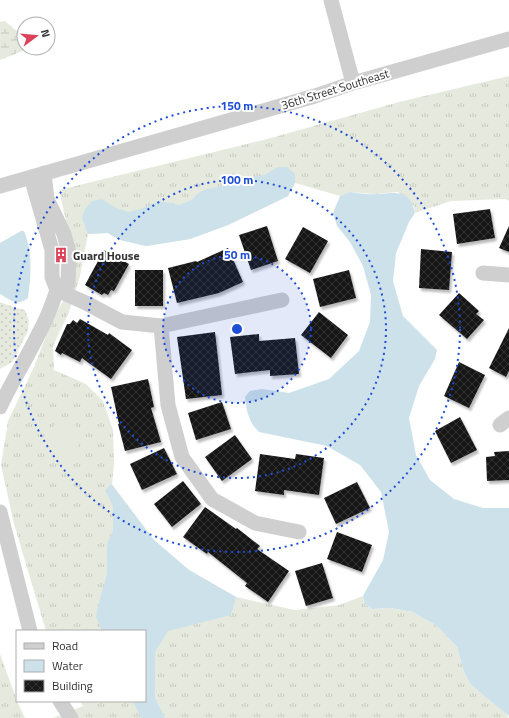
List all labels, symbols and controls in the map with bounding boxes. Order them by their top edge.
north arrow [16,16,56,56]
text: N [37,27,54,39]
street label: 36th Street Southeast [279,63,392,114]
text: 150 m [221,96,253,115]
text: 100 m [221,170,253,189]
text: 50 m [224,245,250,264]
building icon: Guard House [52,246,70,264]
place label: Guard House [73,246,140,265]
centre of rings [230,322,244,336]
legend [16,630,146,702]
text: Road [52,636,78,655]
text: Water [52,656,83,675]
text: Building [52,676,93,695]

